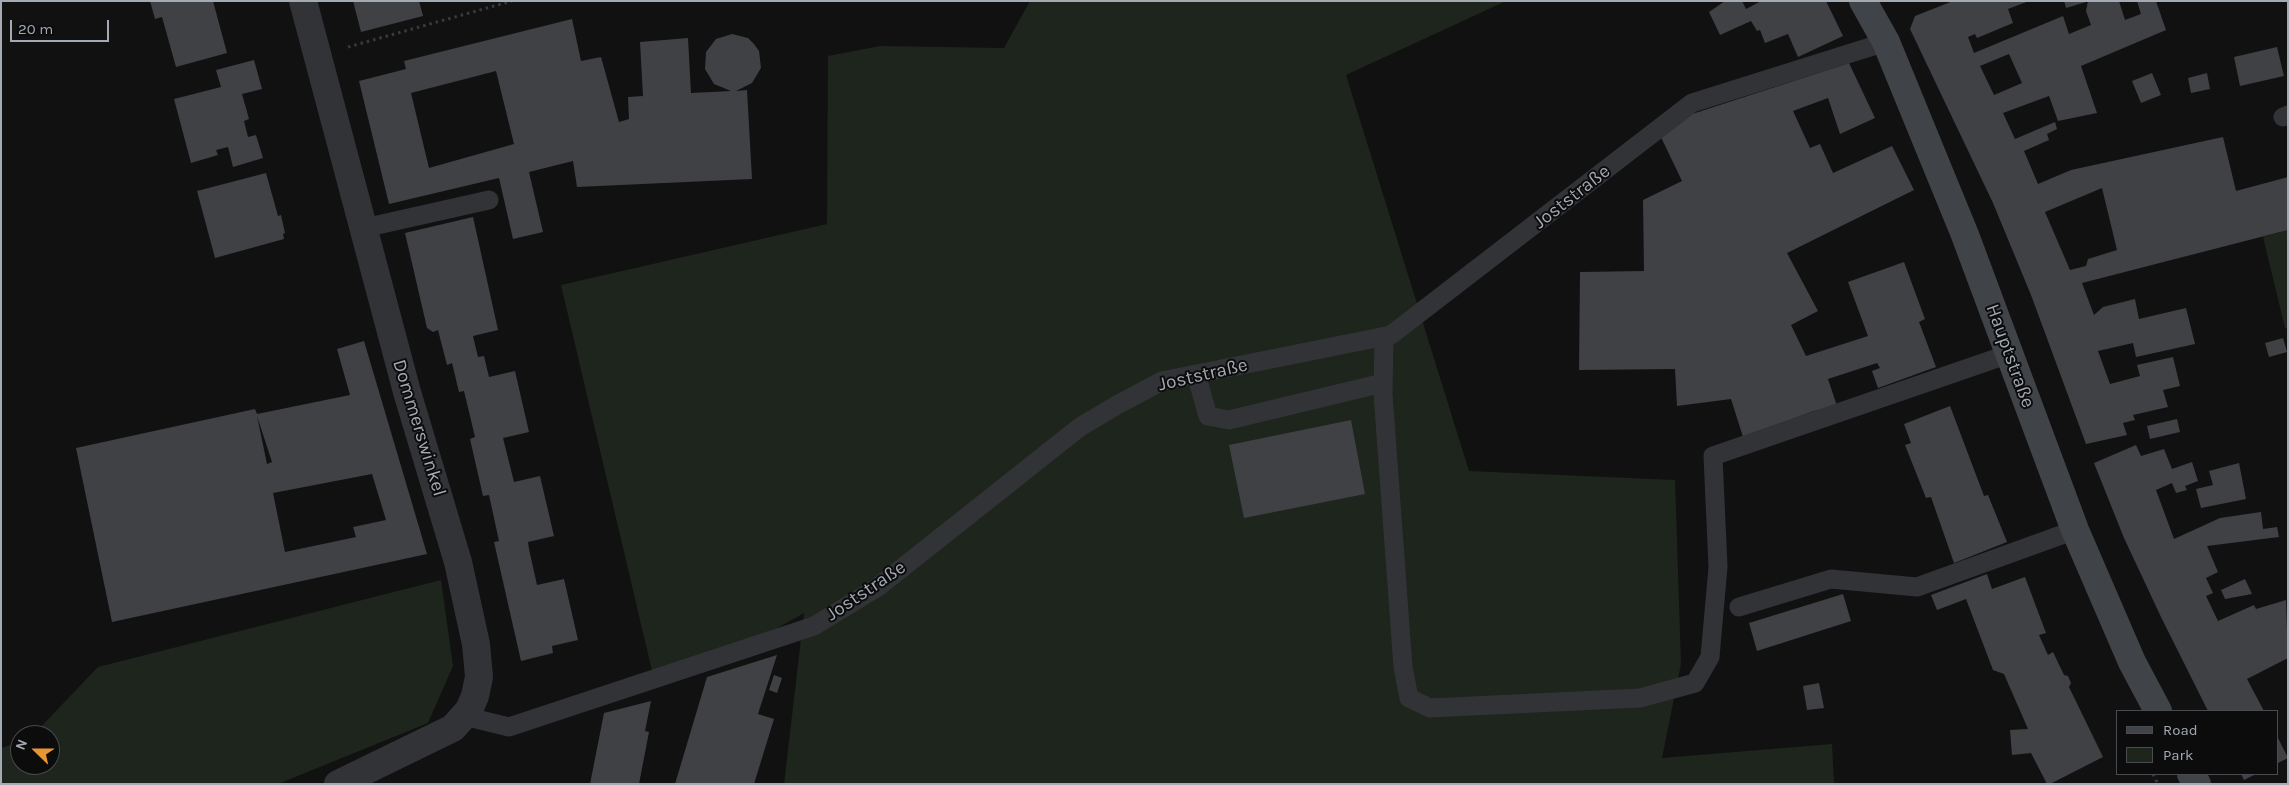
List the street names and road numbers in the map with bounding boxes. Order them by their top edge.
street label: Joststraße [1529,160,1615,234]
street label: Hauptstraße [1981,301,2039,411]
street label: Joststraße [1156,354,1250,396]
street label: Dommerswinkel [387,357,451,499]
street label: Joststraße [822,556,910,626]

